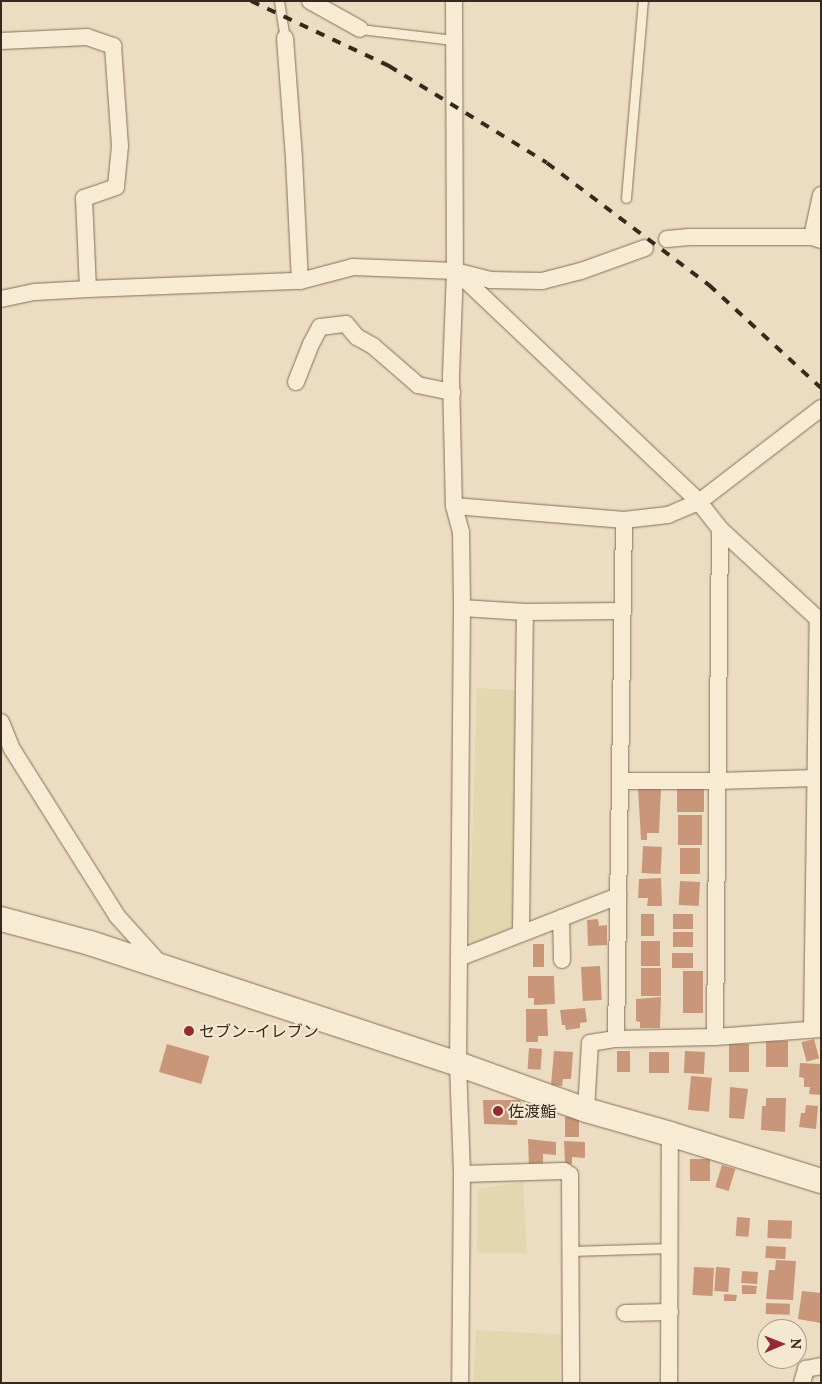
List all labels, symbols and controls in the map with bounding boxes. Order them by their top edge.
place label: セブン-イレブン [199,1021,319,1041]
marker: セブン-イレブン [183,1025,195,1037]
place label: 佐渡鮨 [508,1101,556,1121]
marker: 佐渡鮨 [492,1105,504,1117]
north arrow [757,1319,807,1369]
text: N [787,1338,805,1349]

